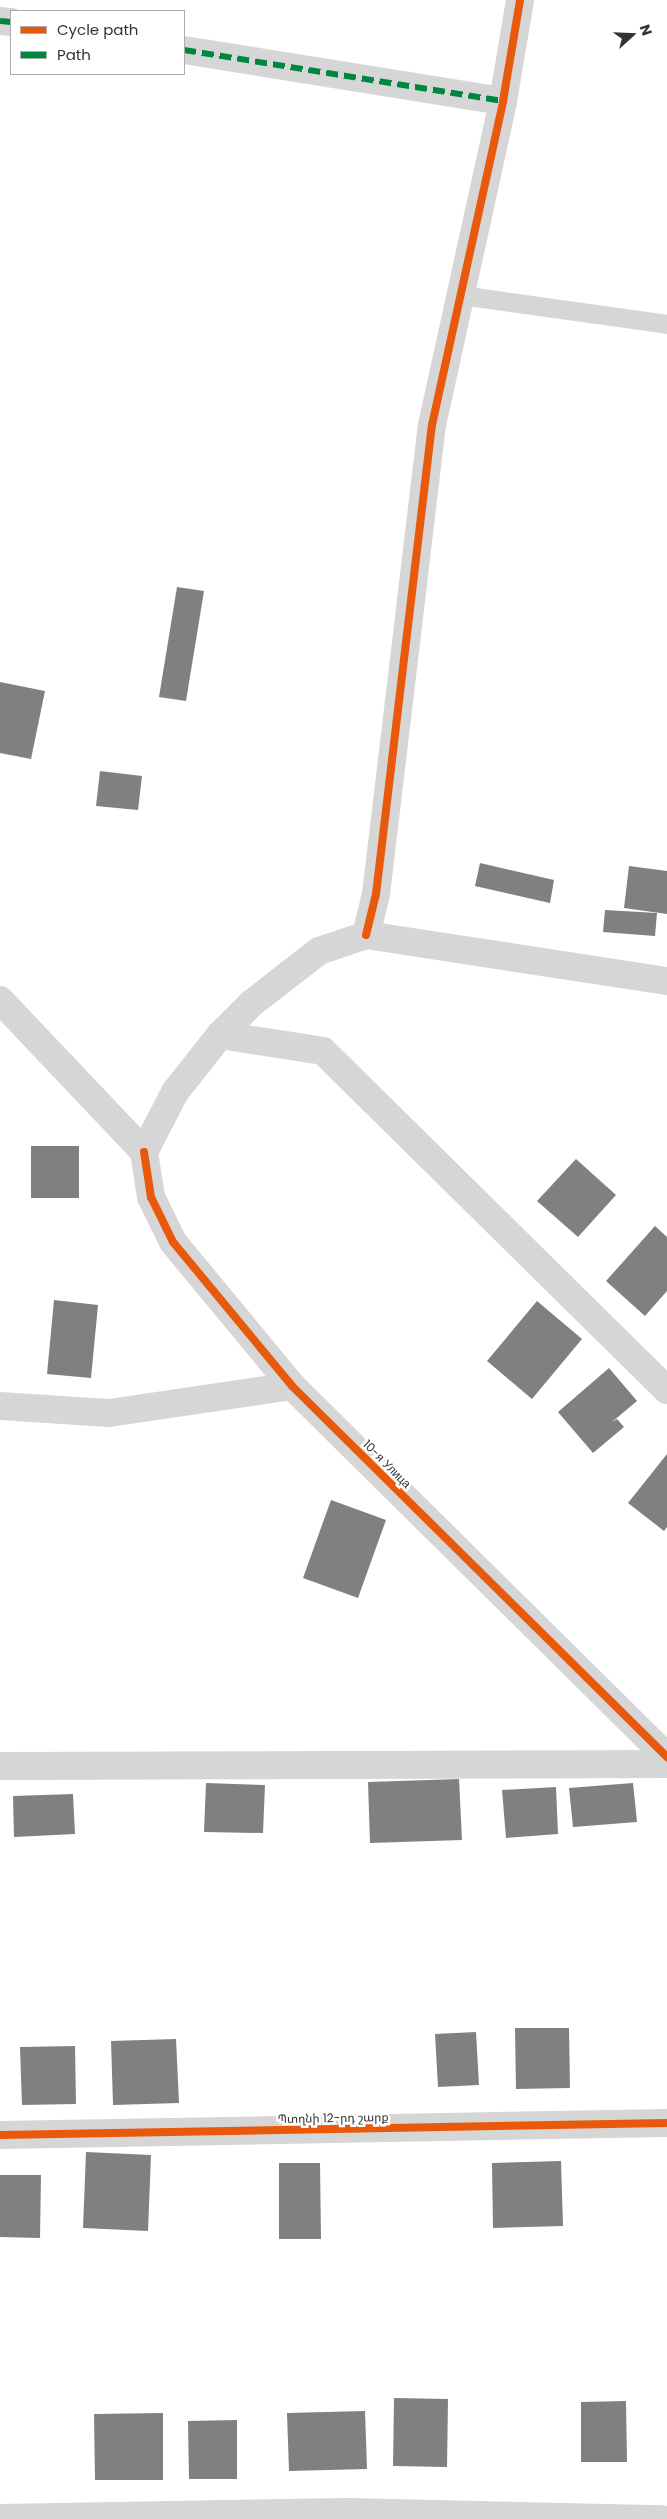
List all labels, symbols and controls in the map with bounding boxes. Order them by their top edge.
legend [10,10,185,75]
north arrow [607,10,657,60]
text: Cycle path [57,19,138,40]
text: N [635,22,657,38]
text: Path [57,44,91,65]
street label: 10-я Улица [360,1437,414,1491]
street label: Պտղնի 12-րդ շարք [277,2110,389,2126]

